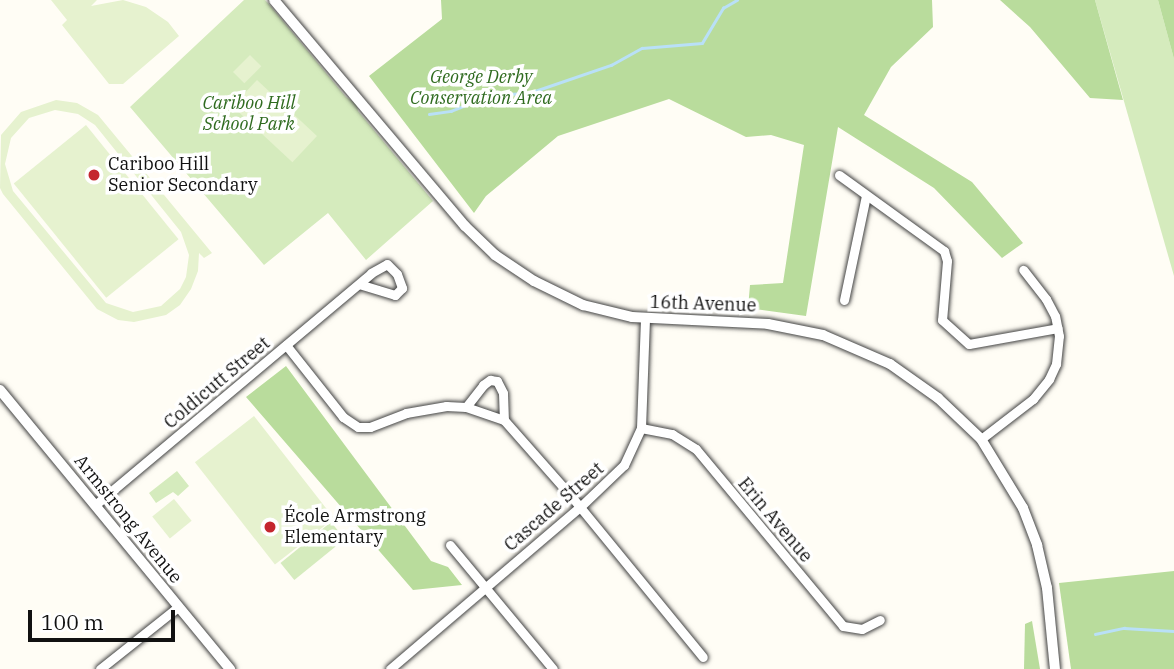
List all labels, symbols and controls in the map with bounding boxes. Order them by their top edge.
park label: George Derby Conservation Area [410,67,552,110]
park label: Cariboo Hill School Park [202,93,296,136]
place label: Cariboo Hill Senior Secondary [108,154,258,196]
marker: Cariboo Hill Senior Secondary [86,167,102,183]
street label: 16th Avenue [649,291,757,317]
street label: Coldicutt Street [160,333,274,433]
street label: Armstrong Avenue [69,450,187,588]
street label: Cascade Street [500,458,608,556]
street label: Erin Avenue [733,473,817,567]
place label: École Armstrong Elementary [284,506,426,548]
marker: École Armstrong Elementary [262,519,278,535]
scale bar [32,596,178,640]
text: 100 m [41,608,104,636]

